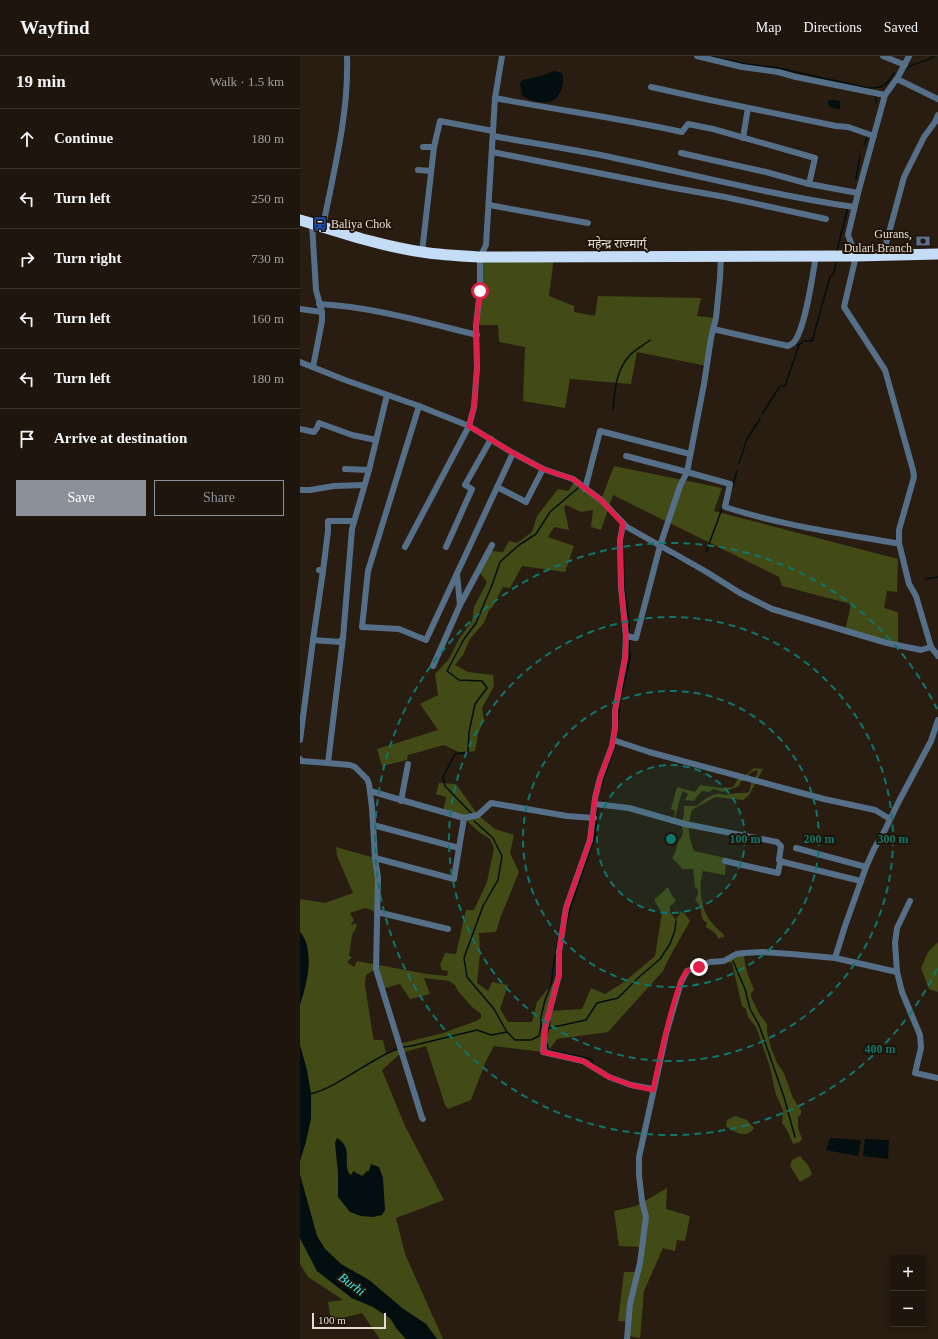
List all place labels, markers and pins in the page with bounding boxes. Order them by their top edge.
bus stop icon: Baliya Chok [312,216,328,232]
place label: Baliya Chok [331,217,391,231]
place label: Gurans, Dulari Branch [844,227,912,255]
bank icon: Gurans, Dulari Branch [915,233,931,249]
centre of rings [664,832,678,846]

